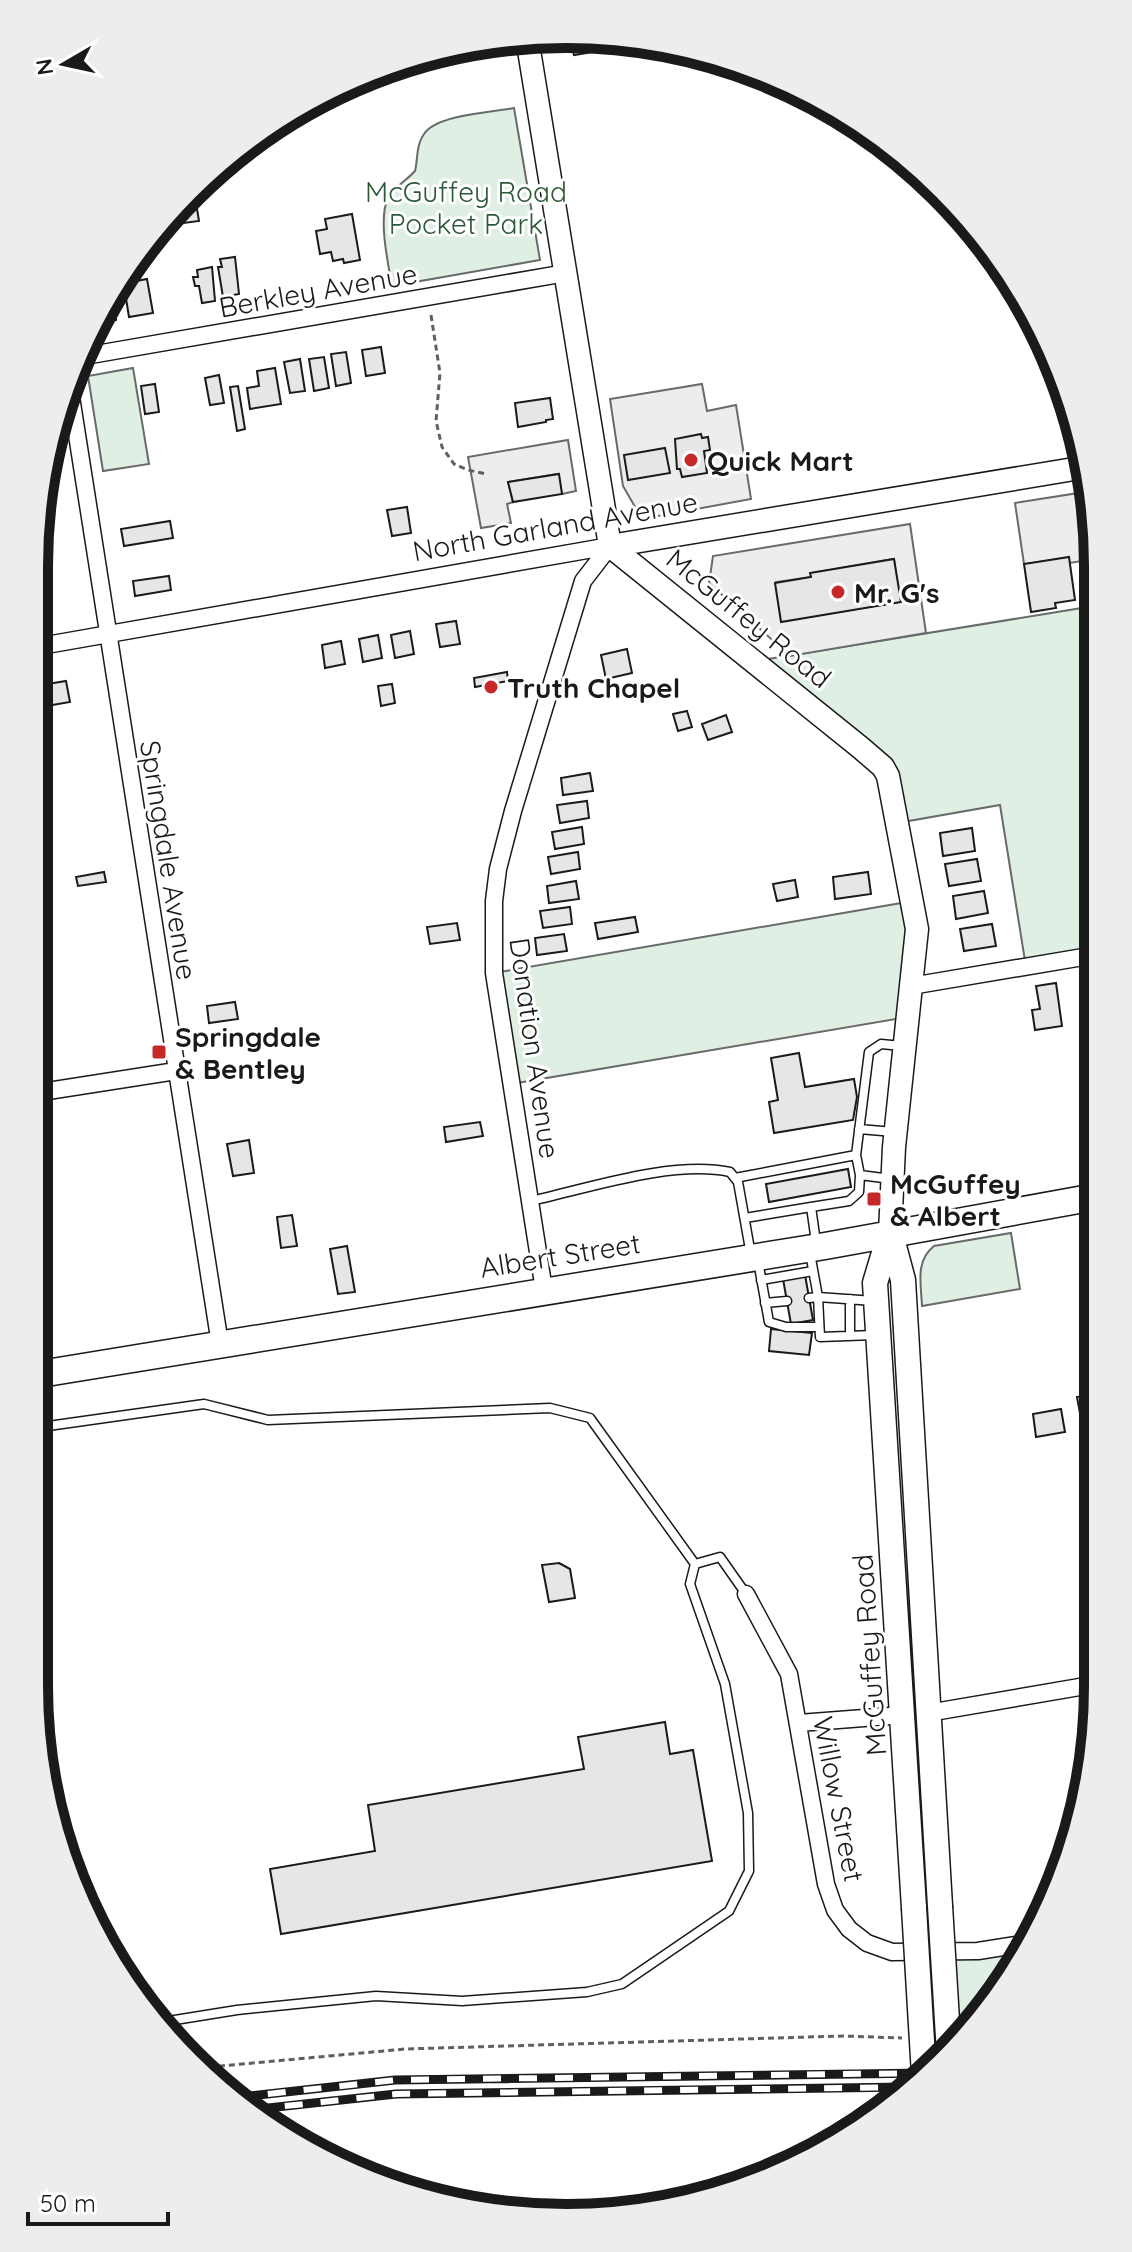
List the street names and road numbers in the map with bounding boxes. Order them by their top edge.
street label: Berkley Avenue [216,255,420,325]
street label: North Garland Avenue [410,484,700,568]
street label: McGuffey Road [660,541,838,695]
street label: Springdale Avenue [133,738,205,982]
street label: Donation Avenue [502,935,568,1161]
street label: Albert Street [477,1225,643,1285]
street label: McGuffey Road [844,1553,894,1757]
street label: Willow Street [806,1713,872,1885]

